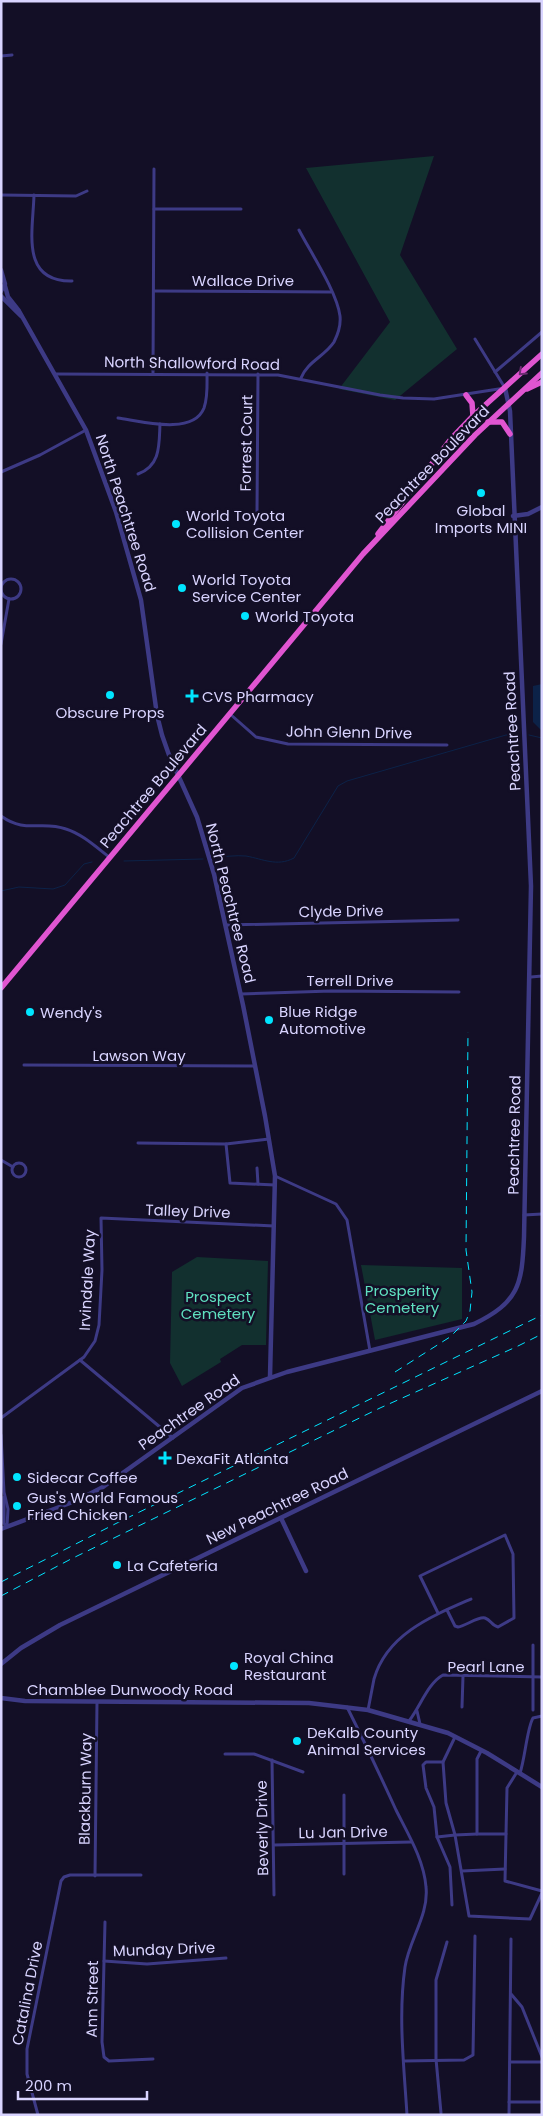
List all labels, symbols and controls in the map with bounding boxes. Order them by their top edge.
street label: Wallace Drive [192,270,294,291]
street label: North Shallowford Road [104,351,280,375]
one-way arrow [518,366,527,375]
street label: Forrest Court [235,394,257,492]
street label: Peachtree Boulevard [370,401,494,527]
street label: North Peachtree Road [91,432,161,594]
marker: Global Imports MINI [475,487,487,499]
place label: Global Imports MINI [435,500,527,538]
place label: World Toyota Collision Center [186,505,304,543]
marker: World Toyota Collision Center [170,518,182,530]
place label: World Toyota Service Center [192,569,301,607]
marker: World Toyota Service Center [176,582,188,594]
place label: World Toyota [255,606,354,627]
marker: World Toyota [239,610,251,622]
street label: Peachtree Road [498,671,526,791]
place label: CVS Pharmacy [202,686,314,707]
marker: Obscure Props [104,689,116,701]
marker: CVS Pharmacy [186,690,198,702]
place label: Obscure Props [55,702,165,723]
street label: Peachtree Boulevard [95,719,211,853]
street label: John Glenn Drive [286,720,412,744]
street label: North Peachtree Road [201,821,261,985]
street label: Clyde Drive [298,900,384,922]
street label: Terrell Drive [307,970,393,991]
place label: Blue Ridge Automotive [279,1001,366,1039]
place label: Wendy's [40,1002,103,1023]
marker: Wendy's [24,1006,36,1018]
marker: Blue Ridge Automotive [263,1014,275,1026]
street label: Lawson Way [92,1045,186,1066]
street label: Peachtree Road [502,1075,526,1195]
street label: Talley Drive [145,1199,231,1223]
street label: Irvindale Way [74,1228,100,1331]
park label: Prosperity Cemetery [365,1280,440,1318]
park label: Prospect Cemetery [181,1286,256,1324]
street label: Peachtree Road [134,1369,244,1455]
place label: DexaFit Atlanta [176,1448,289,1469]
marker: DexaFit Atlanta [158,1451,172,1465]
street label: New Peachtree Road [202,1462,352,1550]
place label: Sidecar Coffee [27,1467,137,1488]
marker: Sidecar Coffee [11,1471,23,1483]
place label: Gus's World Famous Fried Chicken [27,1487,178,1525]
marker: Gus's World Famous Fried Chicken [11,1500,23,1512]
place label: La Cafeteria [127,1555,218,1576]
marker: La Cafeteria [111,1559,123,1571]
place label: Royal China Restaurant [244,1647,334,1685]
street label: Pearl Lane [448,1656,524,1677]
marker: Royal China Restaurant [228,1660,240,1672]
street label: Chamblee Dunwoody Road [27,1679,233,1700]
place label: DeKalb County Animal Services [307,1722,426,1760]
street label: Blackburn Way [74,1732,96,1845]
marker: DeKalb County Animal Services [291,1735,303,1747]
street label: Beverly Drive [251,1780,273,1876]
street label: Lu Jan Drive [298,1821,388,1843]
street label: Munday Drive [112,1937,216,1961]
street label: Catalina Drive [7,1939,47,2047]
street label: Ann Street [81,1960,103,2038]
scale bar [18,2068,146,2100]
text: 200 m [25,2075,72,2096]

